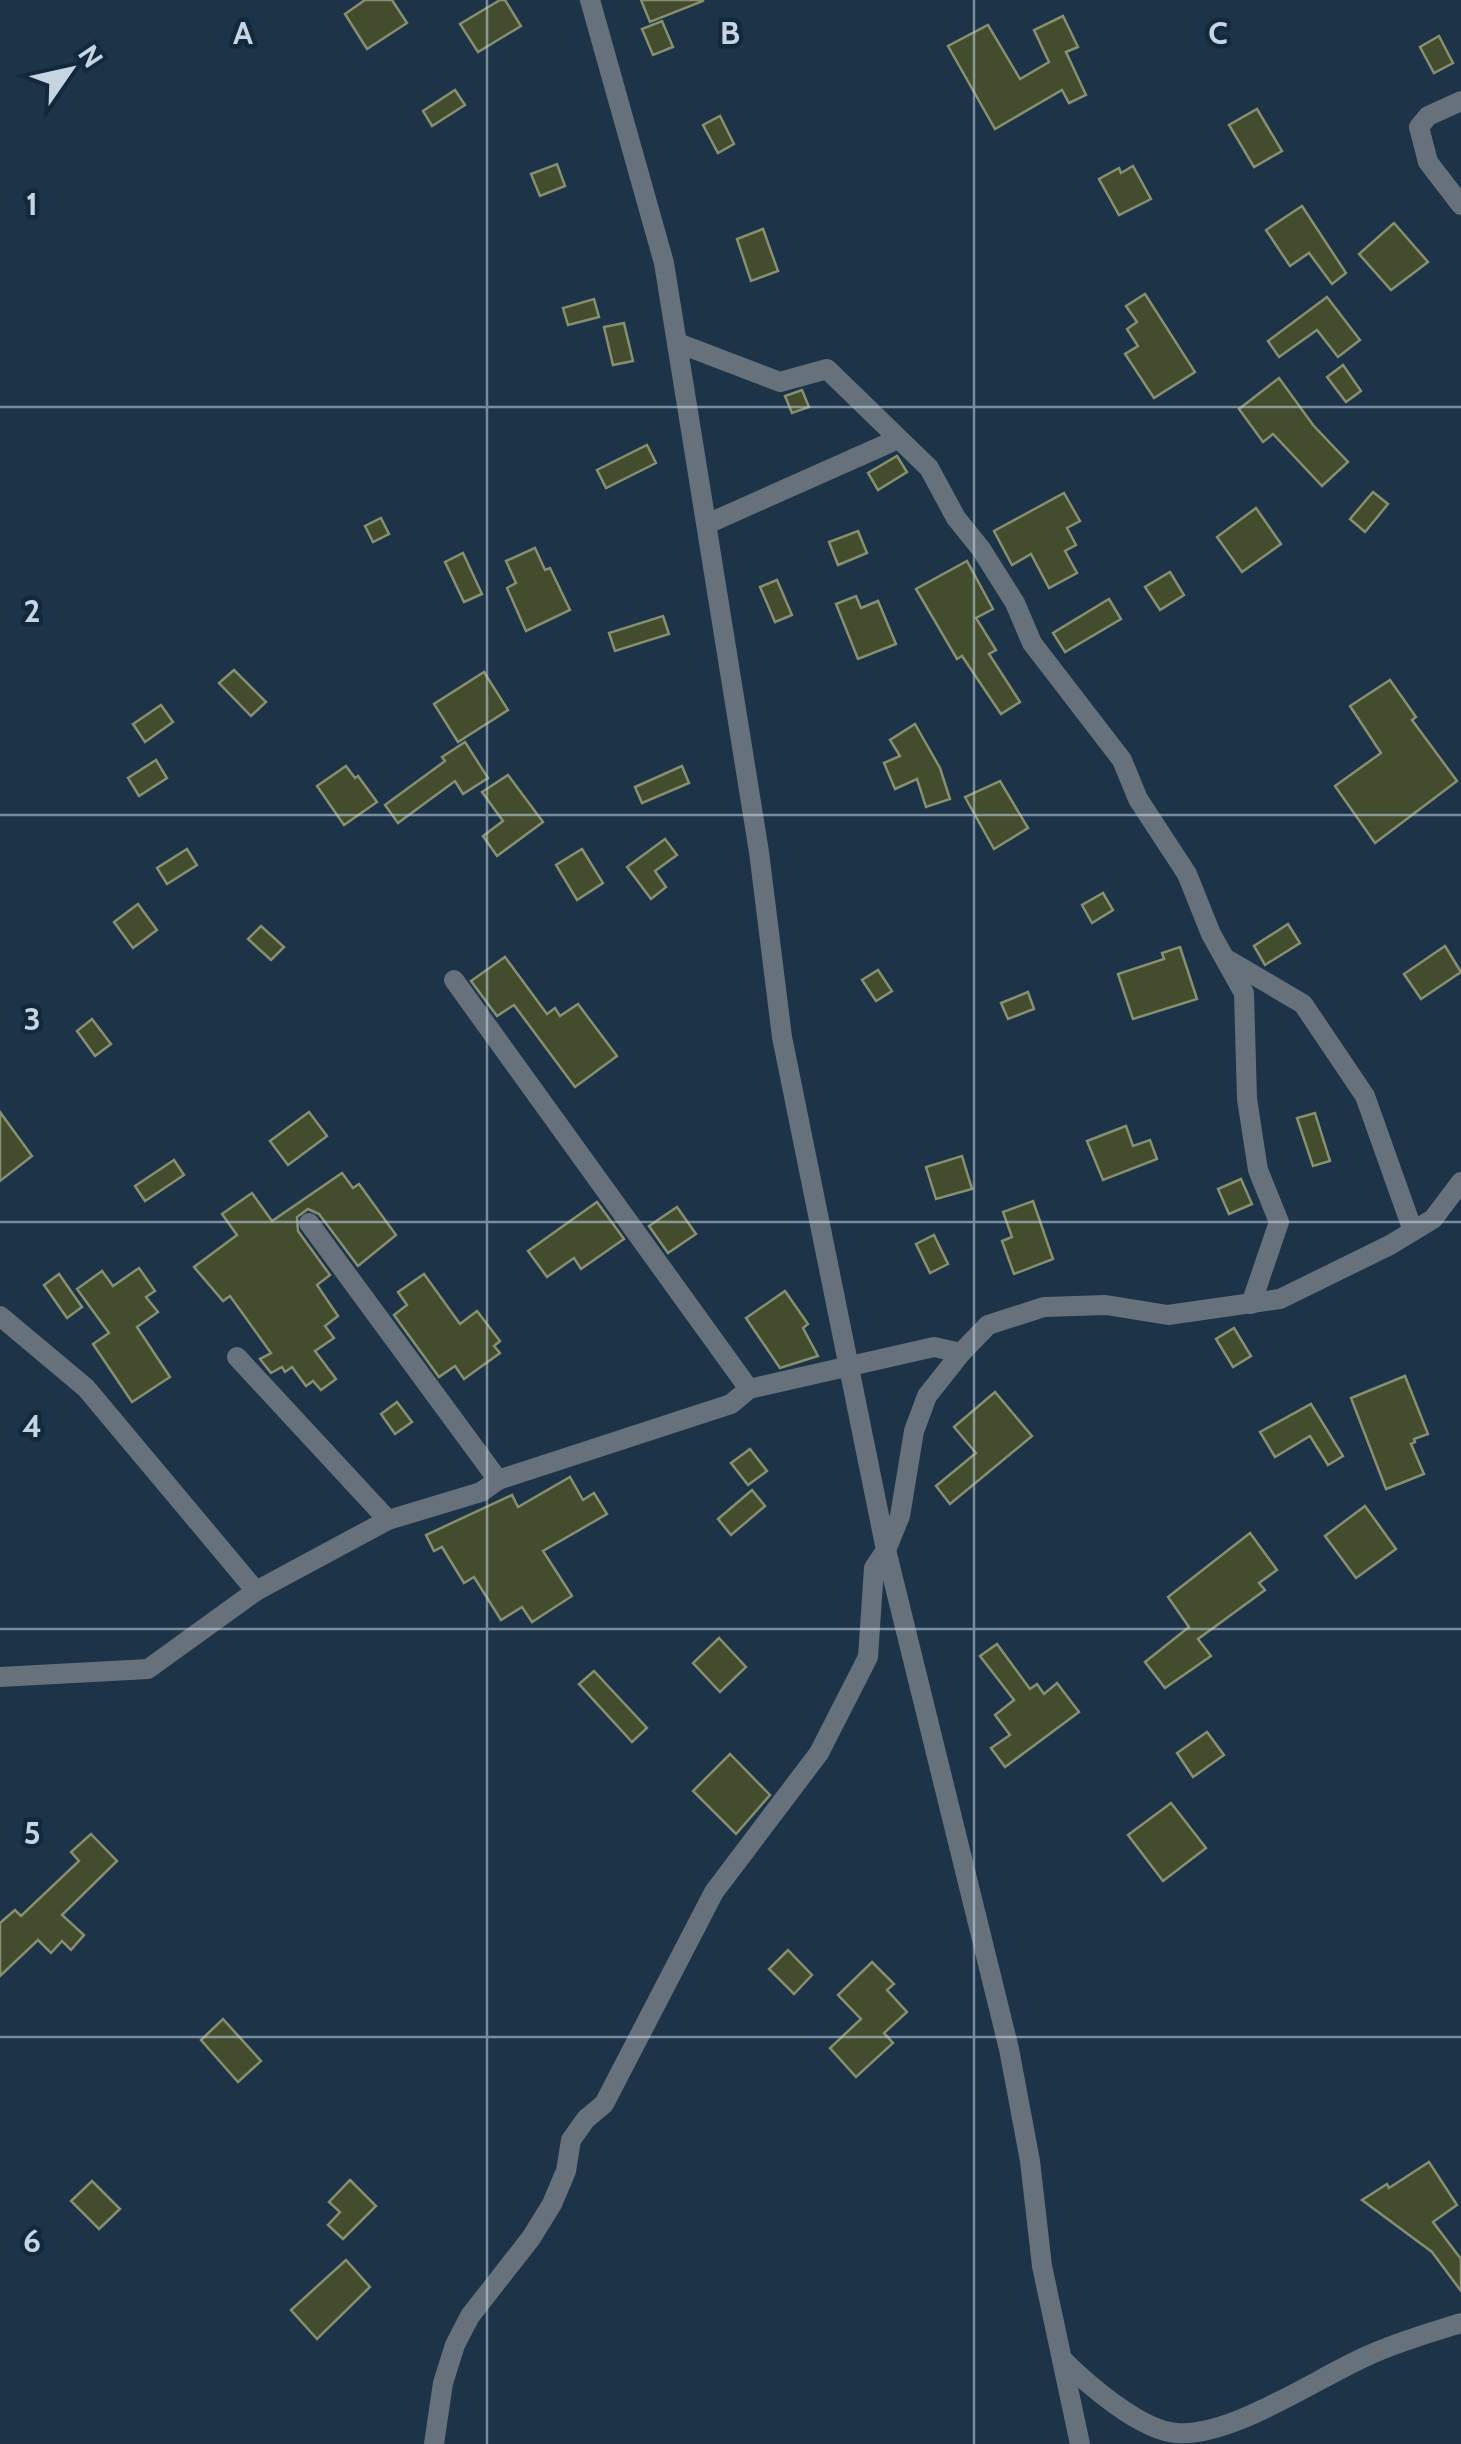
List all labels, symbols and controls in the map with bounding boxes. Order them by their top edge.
text: A [233,13,253,52]
text: B [720,13,740,52]
text: C [1208,13,1228,52]
north arrow [20,20,120,120]
text: N [71,38,110,74]
text: 1 [26,184,38,223]
text: 2 [24,591,40,630]
text: 3 [23,999,41,1038]
text: 4 [22,1406,42,1445]
text: 5 [23,1813,41,1852]
text: 6 [23,2221,41,2260]

